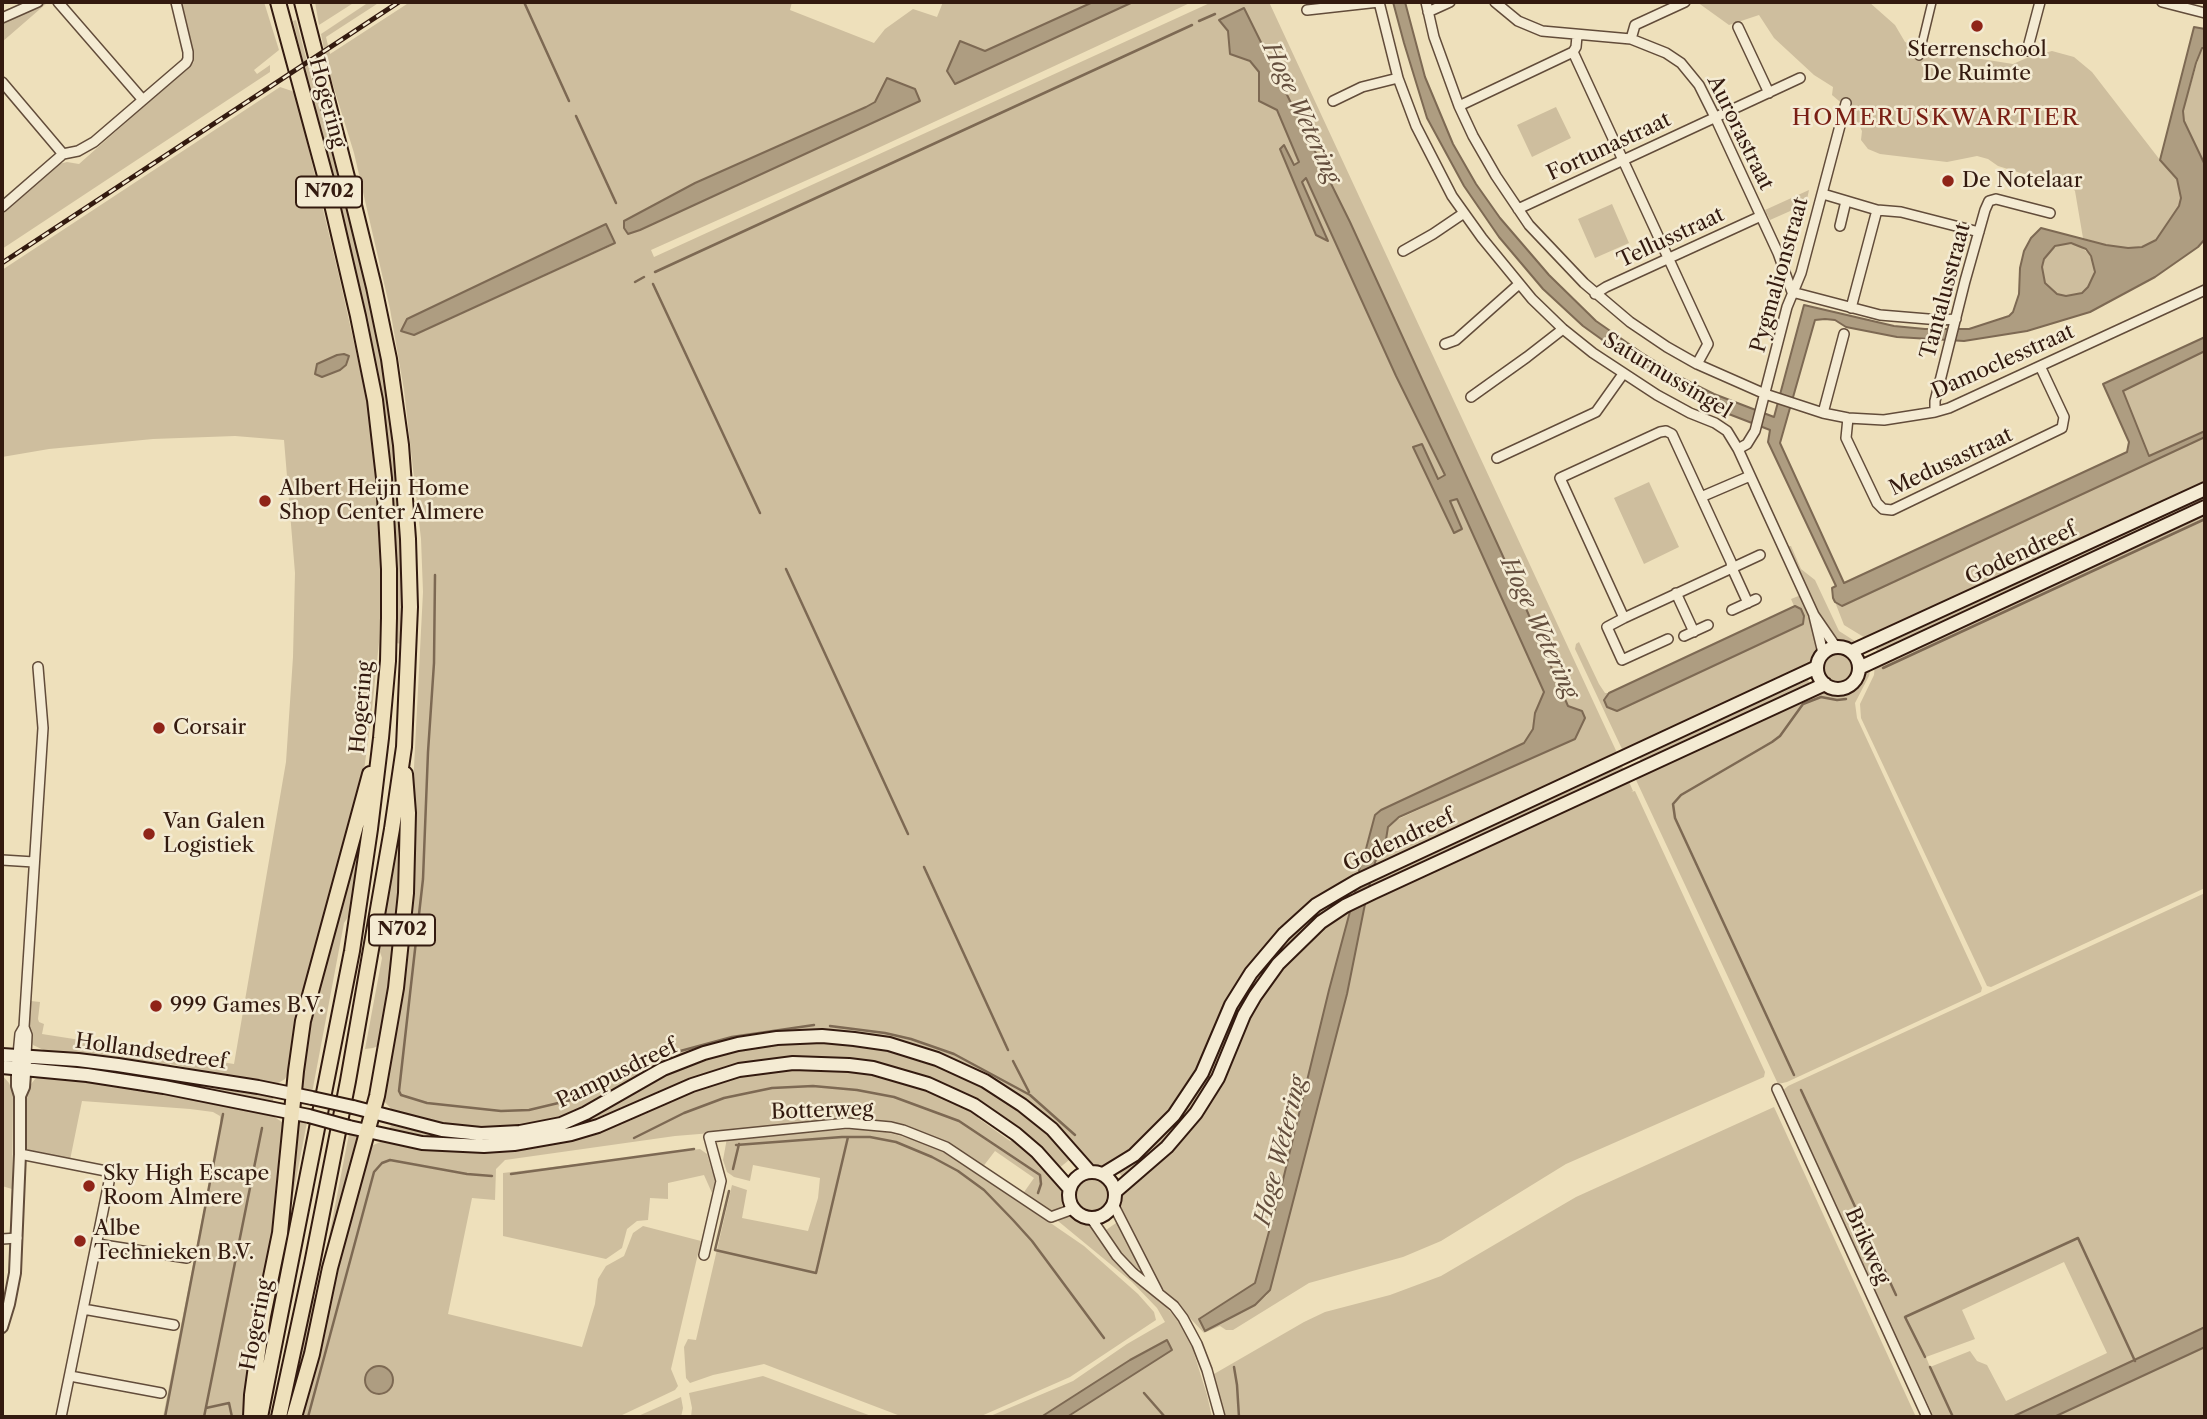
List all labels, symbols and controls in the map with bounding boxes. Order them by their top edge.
marker: Sterrenschool De Ruimte [1969,18,1985,34]
place label: Sterrenschool De Ruimte [1907,37,2047,87]
water label: Hoge Wetering [1256,38,1346,188]
street label: Hogering [303,55,351,151]
street label: Aurorastraat [1701,72,1779,194]
district label: HOMERUSKWARTIER [1794,104,2078,132]
street label: Fortunastraat [1543,107,1675,187]
place label: De Notelaar [1962,168,2082,194]
marker: De Notelaar [1940,173,1956,189]
road number: N702 [296,176,362,208]
street label: Pygmalionstraat [1746,195,1814,355]
street label: Tellusstraat [1614,202,1728,274]
street label: Tantalusstraat [1916,220,1976,362]
street label: Damoclesstraat [1928,319,2078,405]
street label: Saturnussingel [1598,328,1736,424]
street label: Medusastraat [1885,422,2017,502]
place label: Albert Heijn Home Shop Center Almere [279,476,484,526]
marker: Albert Heijn Home Shop Center Almere [257,493,273,509]
street label: Godendreef [1961,517,2081,591]
water label: Hoge Wetering [1494,553,1584,703]
street label: Hogering [345,660,379,754]
place label: Corsair [173,715,246,741]
marker: Corsair [151,720,167,736]
street label: Godendreef [1339,804,1459,878]
place label: Van Galen Logistiek [163,809,265,859]
marker: Van Galen Logistiek [141,826,157,842]
road number: N702 [369,914,435,946]
place label: 999 Games B.V. [170,993,324,1019]
marker: 999 Games B.V. [148,998,164,1014]
street label: Hollandsedreef [73,1029,229,1075]
street label: Pampusdreef [552,1034,682,1114]
water label: Hoge Wetering [1249,1073,1313,1229]
street label: Botterweg [770,1097,874,1125]
place label: Sky High Escape Room Almere [103,1161,269,1211]
marker: Sky High Escape Room Almere [81,1178,97,1194]
street label: Brikweg [1839,1204,1895,1288]
place label: Albe Technieken B.V. [94,1216,254,1266]
marker: Albe Technieken B.V. [72,1233,88,1249]
street label: Hogering [236,1277,278,1373]

